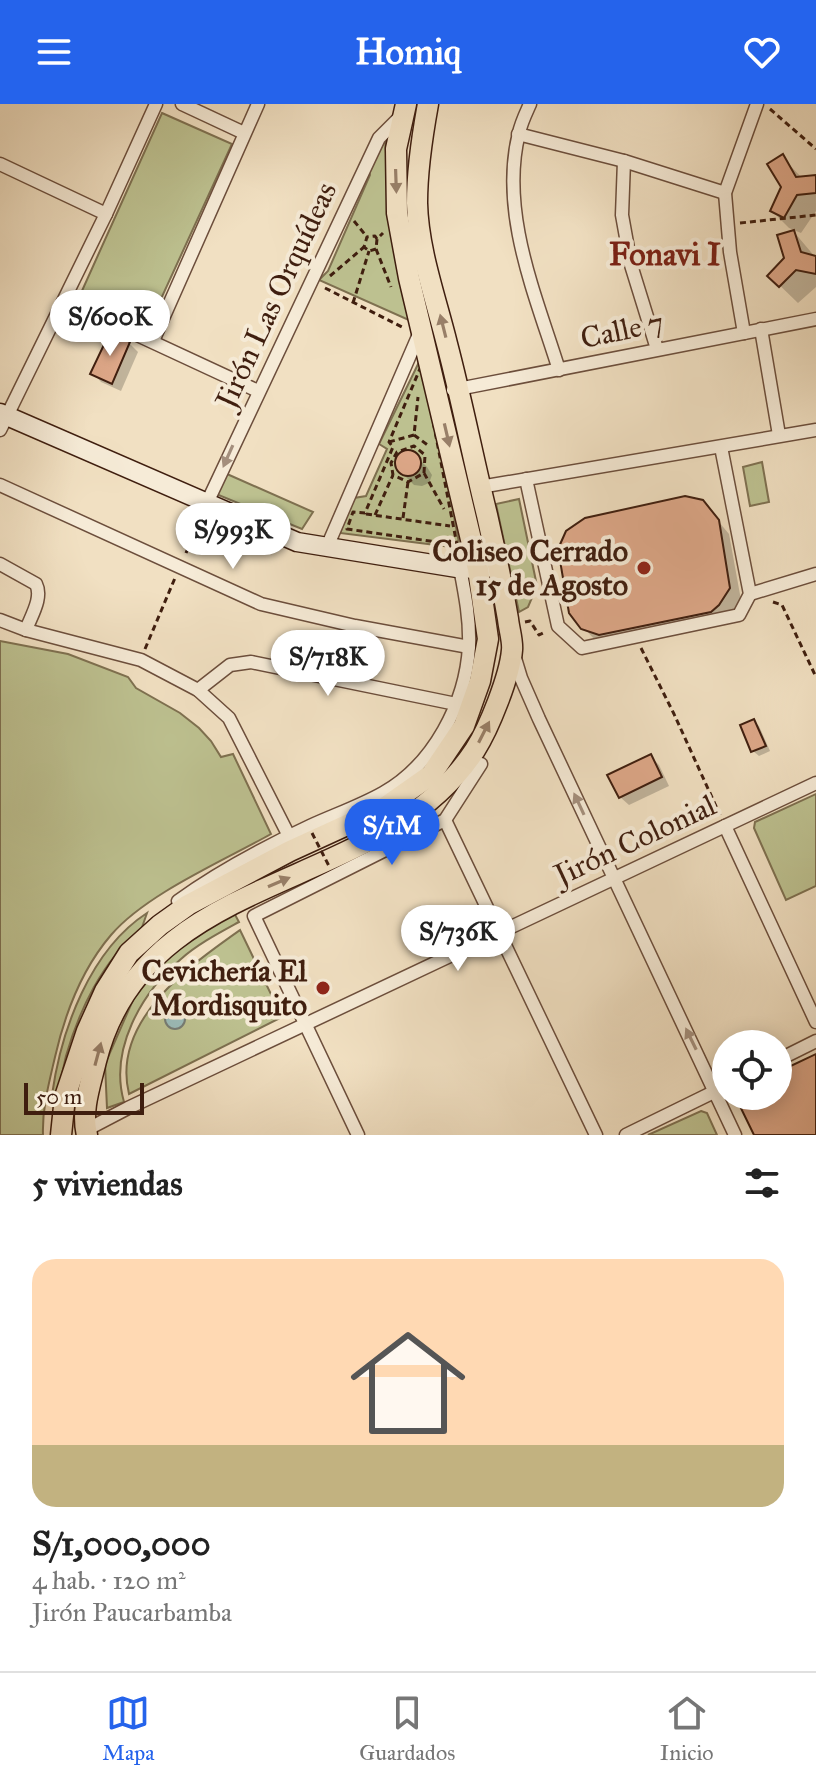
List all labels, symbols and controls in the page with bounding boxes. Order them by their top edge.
icon: menu [32,30,76,74]
text: Homiq [355,30,461,74]
icon: heart [740,30,784,74]
one-way arrow [390,169,403,194]
street label: Jirón Las Orquídeas [207,176,344,417]
district label: Fonavi I [609,235,721,274]
pin: S/600K [45,290,175,358]
text: S/600K [68,300,152,332]
street label: Calle 7 [577,304,667,356]
one-way arrow [436,314,448,339]
one-way arrow [441,423,454,448]
one-way arrow [222,444,235,468]
pin: S/993K [168,503,298,571]
text: S/993K [194,513,272,545]
place label: Coliseo Cerrado 15 de Agosto [432,533,628,603]
marker: Coliseo Cerrado 15 de Agosto [635,559,653,577]
pin: S/718K [263,630,393,698]
text: S/718K [289,640,367,672]
one-way arrow [478,720,491,743]
street label: Jirón Colonial [546,787,722,894]
one-way arrow [572,792,586,816]
pin: S/1M [345,799,439,867]
text: S/1M [362,809,422,841]
one-way arrow [268,876,291,889]
pin: S/736K [393,905,523,973]
text: S/736K [419,915,497,947]
place label: Cevichería El Mordisquito [142,953,308,1023]
marker: Cevichería El Mordisquito [314,979,332,997]
one-way arrow [684,1027,698,1050]
map controls [712,1030,792,1110]
button: locate [712,1030,792,1110]
one-way arrow [93,1041,105,1066]
scale bar [24,1079,144,1115]
text: 50 m [36,1083,82,1110]
icon: filters [740,1161,784,1205]
text: 5 viviendas [32,1163,183,1204]
icon: home [336,1311,480,1455]
text: S/1,000,000 [32,1523,210,1564]
text: 4 hab. · 120 m² [32,1564,186,1596]
text: Jirón Paucarbamba [32,1596,232,1628]
tab: Mapa [102,1691,155,1766]
tab: Guardados [359,1691,455,1766]
tab: Inicio [660,1691,714,1766]

